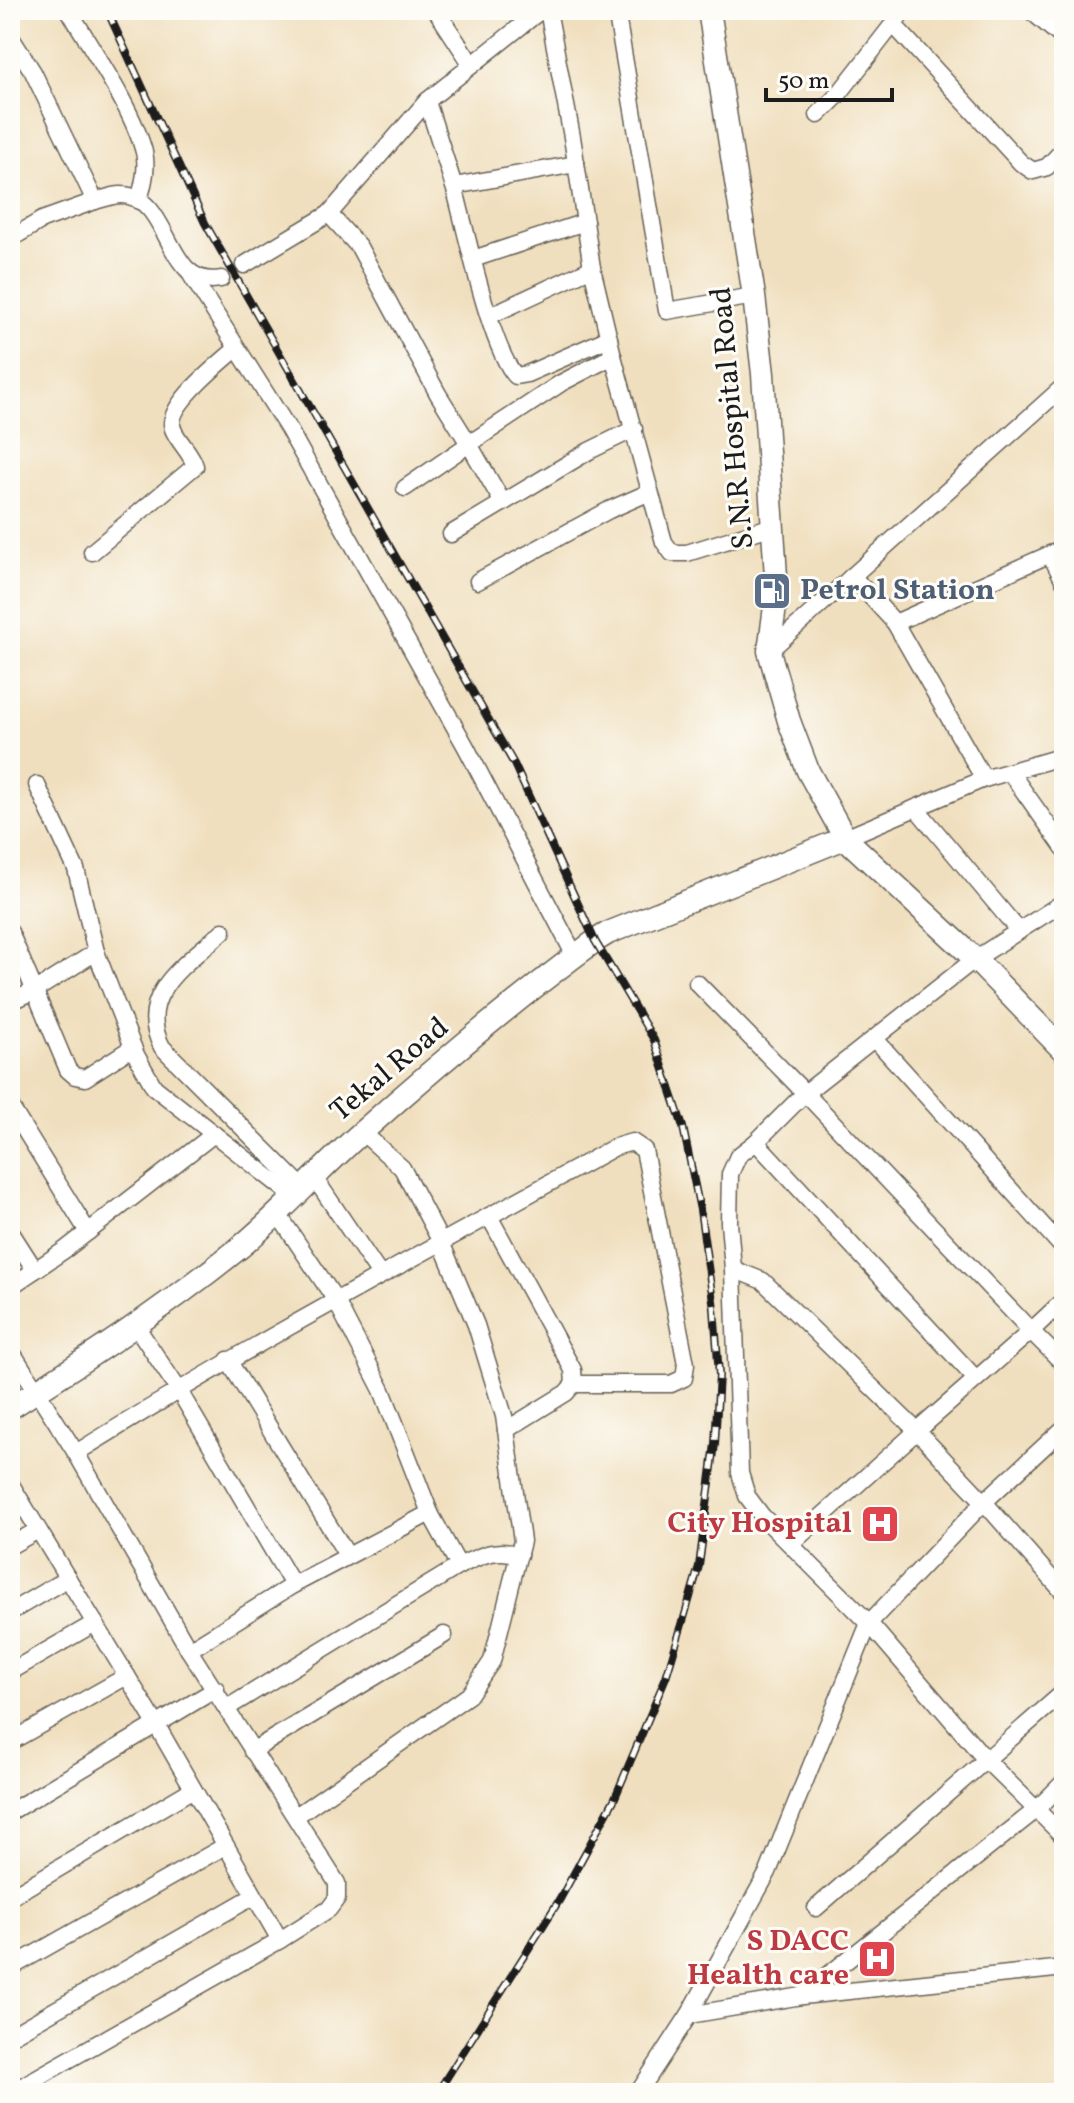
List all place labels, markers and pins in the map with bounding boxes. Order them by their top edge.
fuel station icon: Petrol Station [751,570,793,612]
place label: Petrol Station [800,570,995,612]
place label: City Hospital [667,1503,852,1545]
hospital icon: City Hospital [859,1503,901,1545]
place label: S DACC Health care [687,1921,849,1997]
hospital icon: S DACC Health care [856,1938,898,1980]

